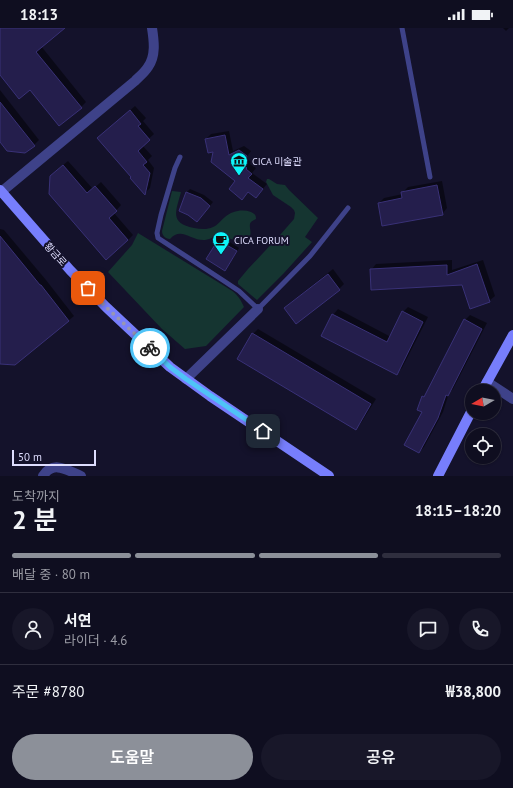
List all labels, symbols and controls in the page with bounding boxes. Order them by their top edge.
text: 18:13 [20,5,58,24]
museum icon: CICA 미술관 [229,151,249,176]
place label: CICA 미술관 [252,155,303,168]
cafe icon: CICA FORUM [211,230,231,255]
place label: CICA FORUM [234,234,289,247]
street label: 황금로 [42,240,70,269]
pin [71,271,105,305]
icon: bag [77,277,99,299]
courier [130,328,170,368]
icon: bike [139,337,161,359]
north arrow [465,384,501,420]
map controls [465,384,501,464]
pin [246,414,280,448]
icon: home [252,420,274,442]
button: locate [465,428,501,464]
scale bar [12,448,96,467]
text: 50 m [18,450,42,464]
text: 도착까지 [12,488,60,505]
text: 18:15–18:20 [415,501,501,520]
text: 2 분 [12,503,57,536]
text: 배달 중 · 80 m [12,566,90,583]
button: person [12,608,54,650]
button: chat [407,608,449,650]
button: phone [459,608,501,650]
text: 서연 [64,611,92,630]
text: 라이더 · 4.6 [64,632,127,649]
text: 주문 #8780 [12,682,84,701]
text: ₩38,800 [446,682,501,701]
button: 도움말 [12,734,253,780]
button: 공유 [261,734,501,780]

